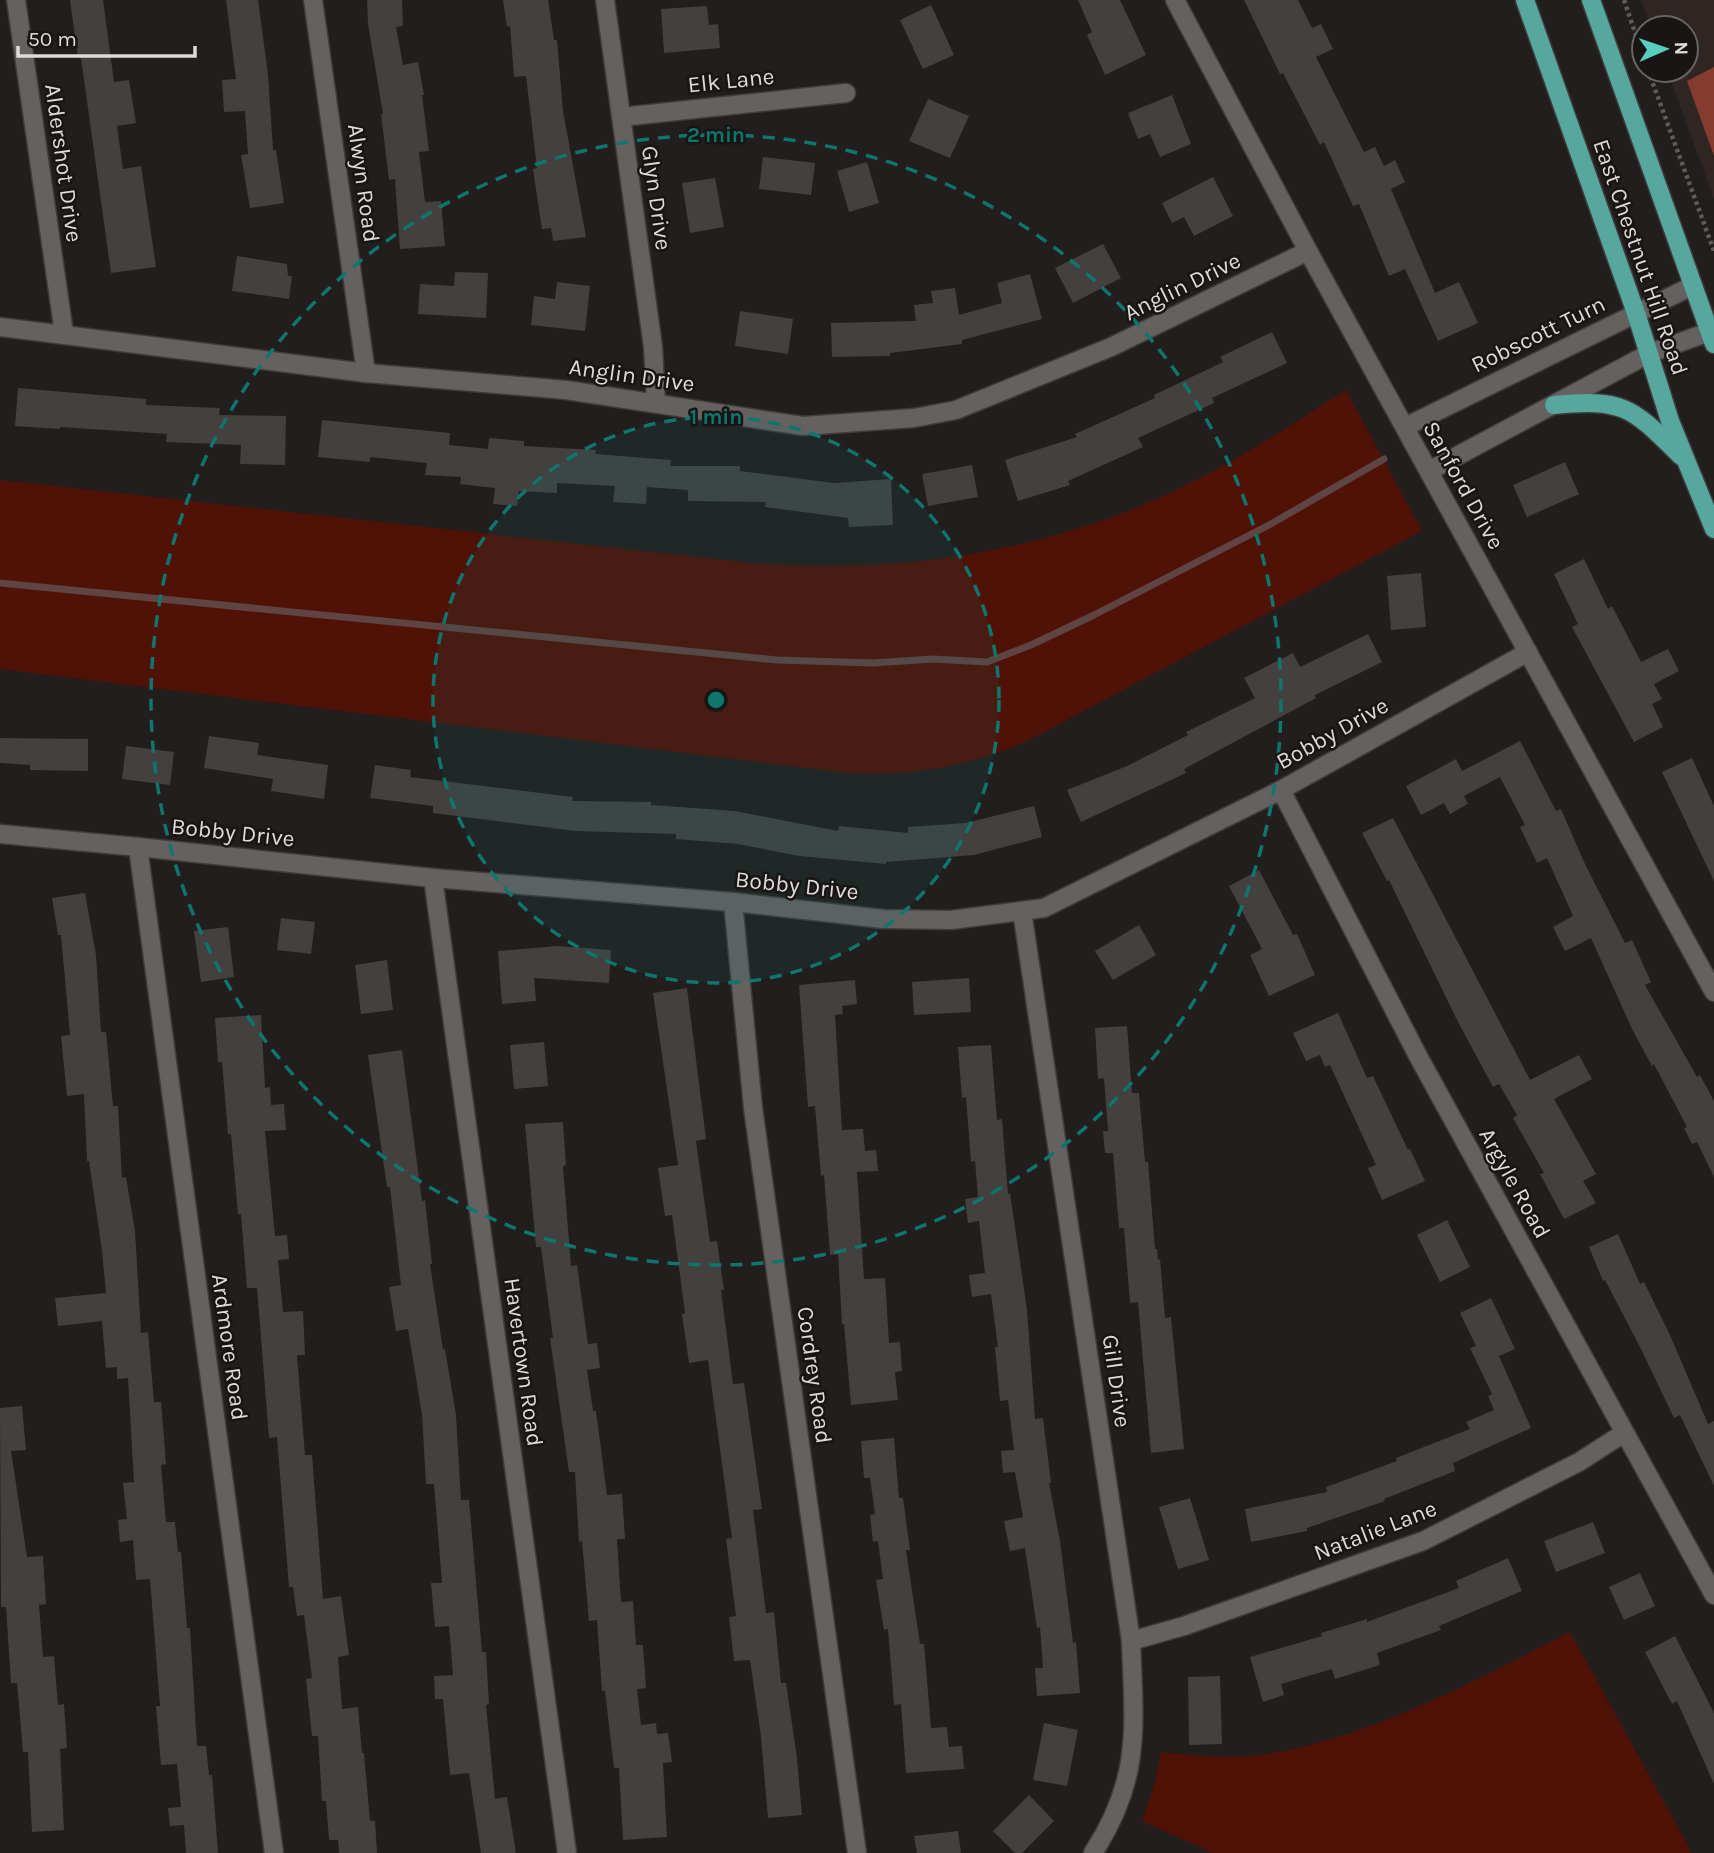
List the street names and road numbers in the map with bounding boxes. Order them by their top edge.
street label: Elk Lane [686,63,776,98]
street label: Aldershot Drive [39,82,88,244]
street label: Alwyn Road [342,122,385,244]
street label: East Chestnut Hill Road [1587,136,1694,379]
street label: Glyn Drive [636,144,677,252]
street label: Anglin Drive [1119,247,1245,326]
street label: Robscott Turn [1467,290,1610,379]
street label: Anglin Drive [567,353,696,398]
street label: Sanford Drive [1417,417,1510,554]
street label: Bobby Drive [1271,692,1393,775]
street label: Bobby Drive [170,813,296,852]
street label: Bobby Drive [734,866,860,905]
street label: Argyle Road [1473,1123,1556,1243]
street label: Ardmore Road [206,1272,253,1422]
street label: Havertown Road [498,1276,549,1448]
street label: Cordrey Road [792,1305,837,1445]
street label: Gill Drive [1097,1333,1136,1429]
street label: Natalie Lane [1310,1495,1440,1566]

